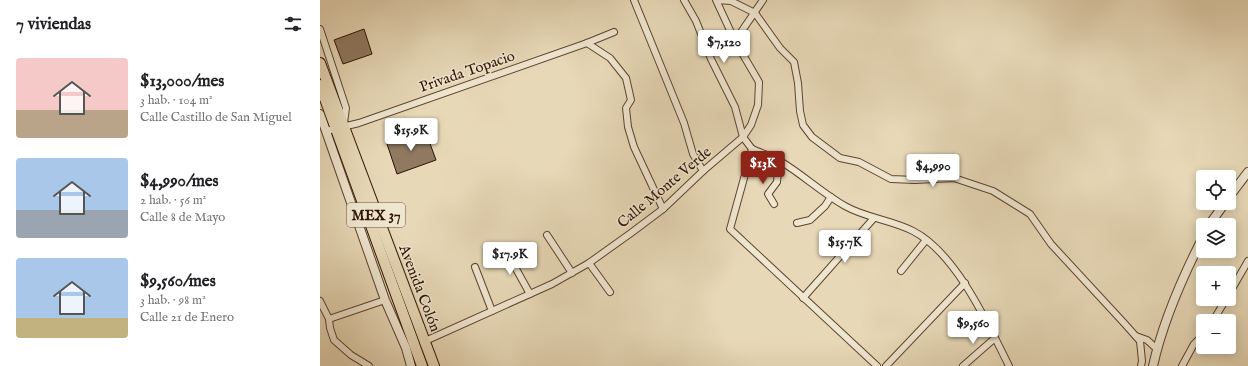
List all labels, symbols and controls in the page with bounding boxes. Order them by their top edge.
icon: filters [282,13,304,35]
text: 7 viviendas [16,14,91,35]
pin: $7,120 [691,30,757,64]
text: $7,120 [707,34,741,51]
street label: Privada Topacio [417,46,517,97]
text: $13,000/mes [140,71,224,92]
icon: home [48,74,96,122]
text: 3 hab. · 104 m² [140,92,213,109]
text: Calle Castillo de San Miguel [140,109,292,126]
pin: $15.9K [378,118,444,152]
text: $15.9K [394,122,428,139]
street label: Calle Monte Verde [613,142,715,232]
pin: $13K [739,151,787,185]
pin: $4,990 [900,154,966,188]
text: $13K [750,155,776,172]
text: $4,990 [915,158,951,175]
map controls [1196,170,1236,354]
button: locate [1196,170,1236,210]
text: $4,990/mes [140,171,219,192]
icon: home [48,174,96,222]
text: 2 hab. · 56 m² [140,192,206,209]
road number: MEX 37 [347,203,405,227]
text: Calle 8 de Mayo [140,209,225,226]
button: layers [1196,218,1236,258]
pin: $15.7K [812,230,878,264]
text: $15.7K [828,234,862,251]
street label: Avenida Colón [394,241,445,334]
pin: $17.9K [477,242,543,276]
text: $17.9K [492,246,528,263]
button: + [1196,266,1236,306]
text: $9,560/mes [140,271,216,292]
icon: home [48,274,96,322]
text: 3 hab. · 98 m² [140,292,206,309]
text: Calle 21 de Enero [140,309,234,326]
pin: $9,560 [940,311,1006,345]
button: − [1196,314,1236,354]
text: $9,560 [957,315,989,332]

